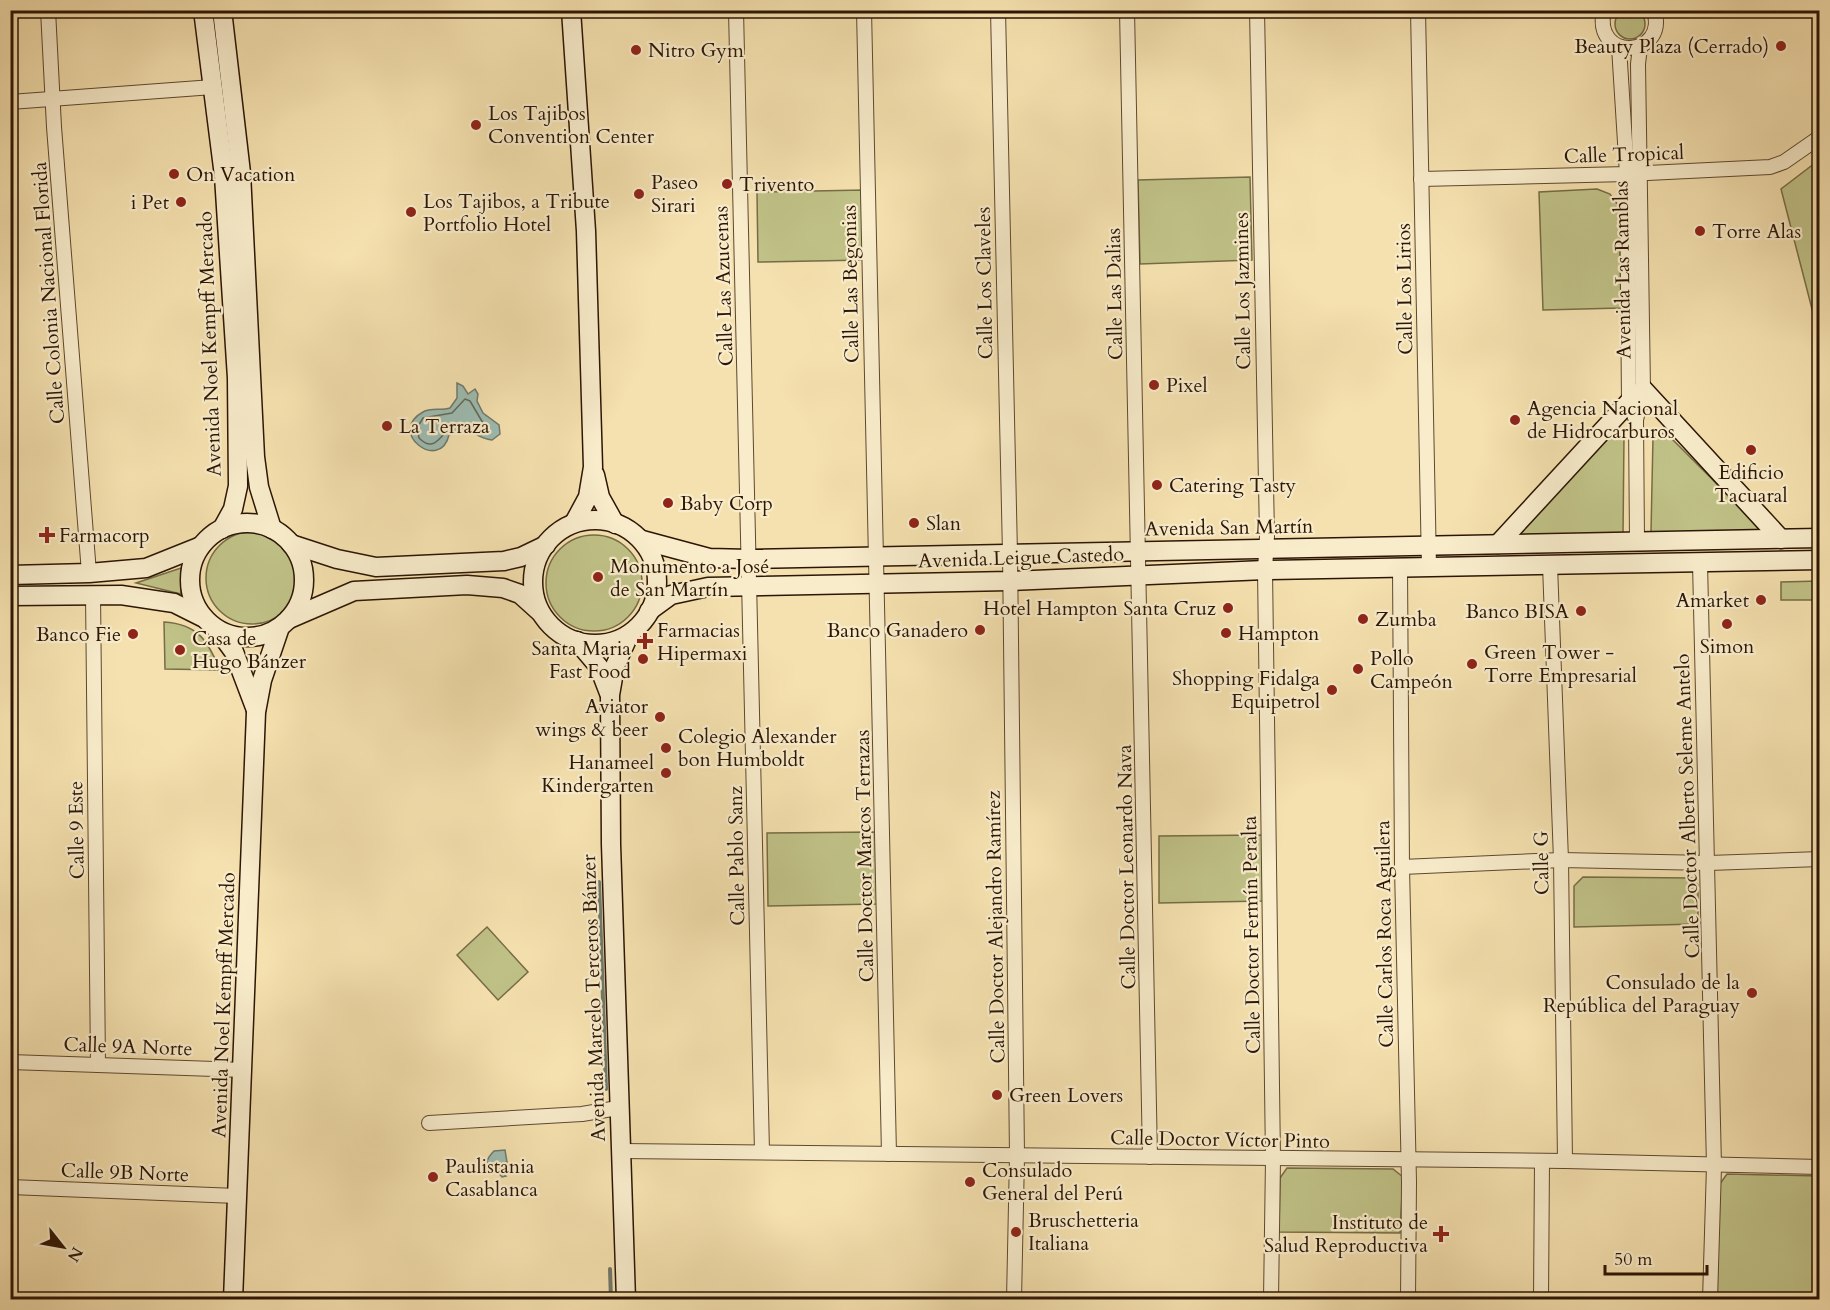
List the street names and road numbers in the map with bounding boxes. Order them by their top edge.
street label: Calle Tropical [1563,139,1685,170]
street label: Calle Colonia Nacional Florida [26,161,71,425]
street label: Avenida Las Ramblas [1607,181,1638,359]
street label: Calle Las Azucenas [707,205,740,367]
street label: Calle Las Begonias [836,205,865,363]
street label: Calle Los Claveles [970,206,999,360]
street label: Avenida Noel Kempff Mercado [191,210,228,477]
street label: Calle Los Jazmines [1228,212,1257,370]
street label: Calle Los Lirios [1390,223,1419,355]
street label: Calle Las Dalias [1100,228,1129,360]
street label: Avenida San Martín [1144,513,1314,542]
street label: Avenida Leigue Castedo [918,540,1125,575]
street label: Calle Doctor Alberto Seleme Antelo [1669,653,1706,959]
street label: Calle Doctor Marcos Terrazas [849,729,880,982]
street label: Calle Doctor Leonardo Nava [1111,744,1142,990]
street label: Calle 9 Este [62,780,91,880]
street label: Calle Pablo Sanz [722,786,751,926]
street label: Calle Doctor Alejandro Ramírez [980,790,1011,1064]
street label: Calle Doctor Fermín Peralta [1236,815,1267,1054]
street label: Calle Carlos Roca Aguilera [1369,820,1400,1048]
street label: Calle G [1527,830,1556,895]
street label: Avenida Marcelo Terceros Bánzer [575,853,612,1142]
street label: Avenida Noel Kempff Mercado [205,872,242,1138]
street label: Calle 9A Norte [63,1031,193,1062]
street label: Calle Doctor Víctor Pinto [1110,1124,1330,1155]
street label: Calle 9B Norte [60,1157,190,1188]

